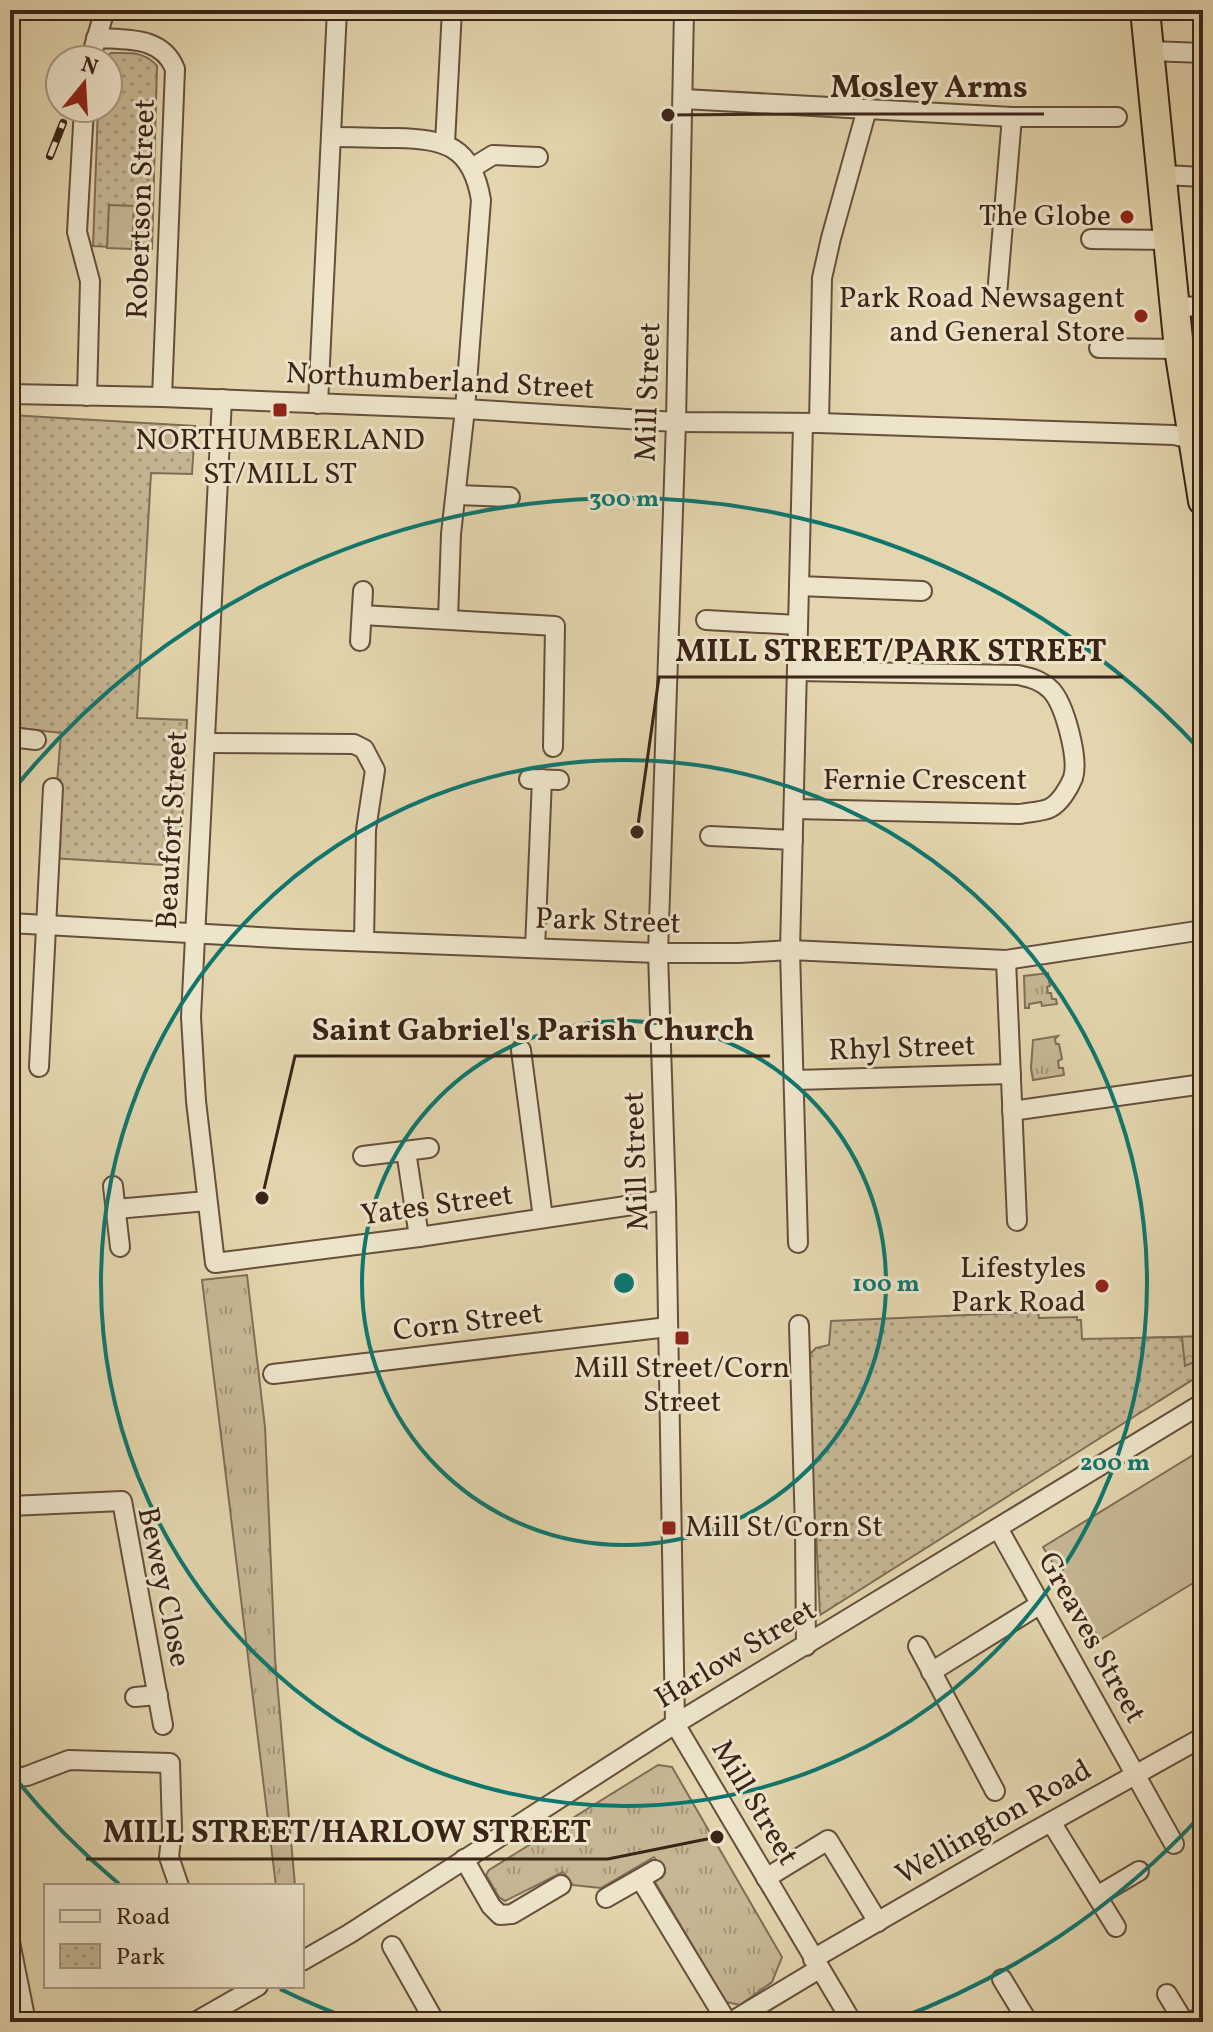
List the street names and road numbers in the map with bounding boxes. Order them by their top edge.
street label: Robertson Street [117,98,167,320]
street label: Mill Street [626,322,672,462]
street label: Northumberland Street [284,353,596,411]
street label: Beaufort Street [147,730,199,930]
street label: Fernie Crescent [823,760,1027,802]
street label: Park Street [534,898,682,946]
street label: Rhyl Street [828,1025,976,1073]
street label: Mill Street [614,1091,660,1231]
street label: Yates Street [358,1175,516,1237]
street label: Corn Street [391,1293,545,1353]
street label: Bewey Close [126,1503,200,1671]
street label: Greaves Street [1027,1545,1155,1731]
street label: Harlow Street [647,1590,825,1720]
street label: Mill Street [700,1732,808,1874]
street label: Wellington Road [888,1750,1100,1896]

